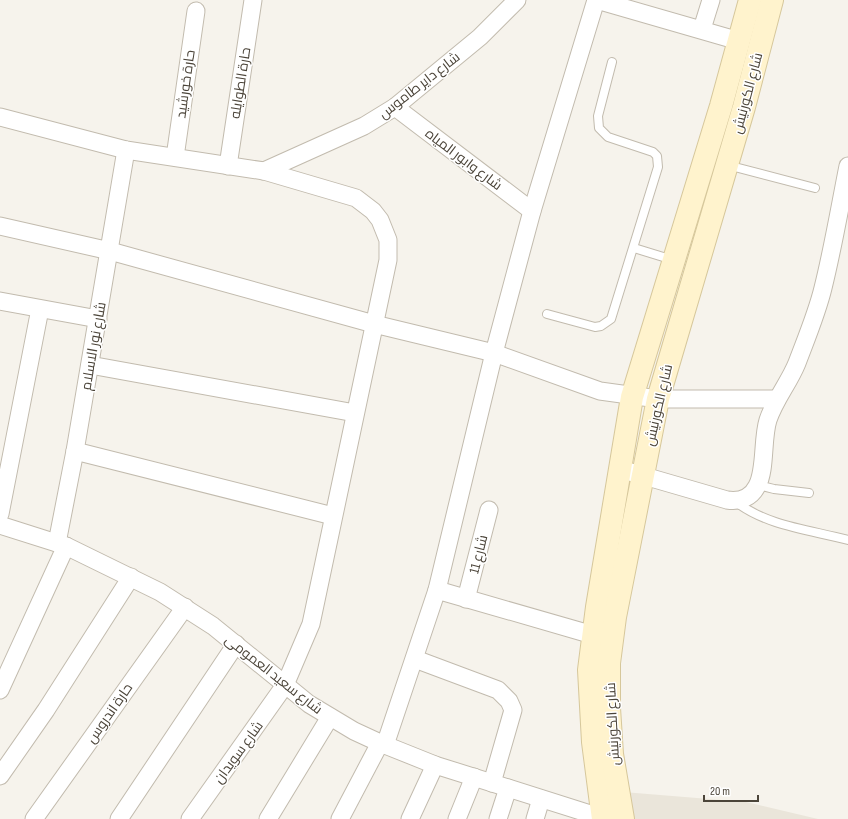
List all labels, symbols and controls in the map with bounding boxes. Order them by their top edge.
street label: حارة الطوايله [226,46,255,120]
street label: شارع داير طاموس [375,48,463,122]
street label: حارة خورشيد [172,49,199,119]
street label: شارع الكورنيش [728,51,766,136]
street label: شارع وابور المياه [422,125,506,194]
street label: شارع نور الاسلام [77,300,111,392]
street label: شارع الكورنيش [641,363,676,448]
street label: شارع 11 [465,533,491,575]
street label: شارع سعيد العمومى [222,631,326,718]
street label: حارة اندروس [83,680,136,747]
street label: شارع الكورنيش [602,682,623,766]
street label: شارع سويدان [210,718,267,787]
scale bar [704,777,758,803]
text: 20 m [710,784,730,799]

